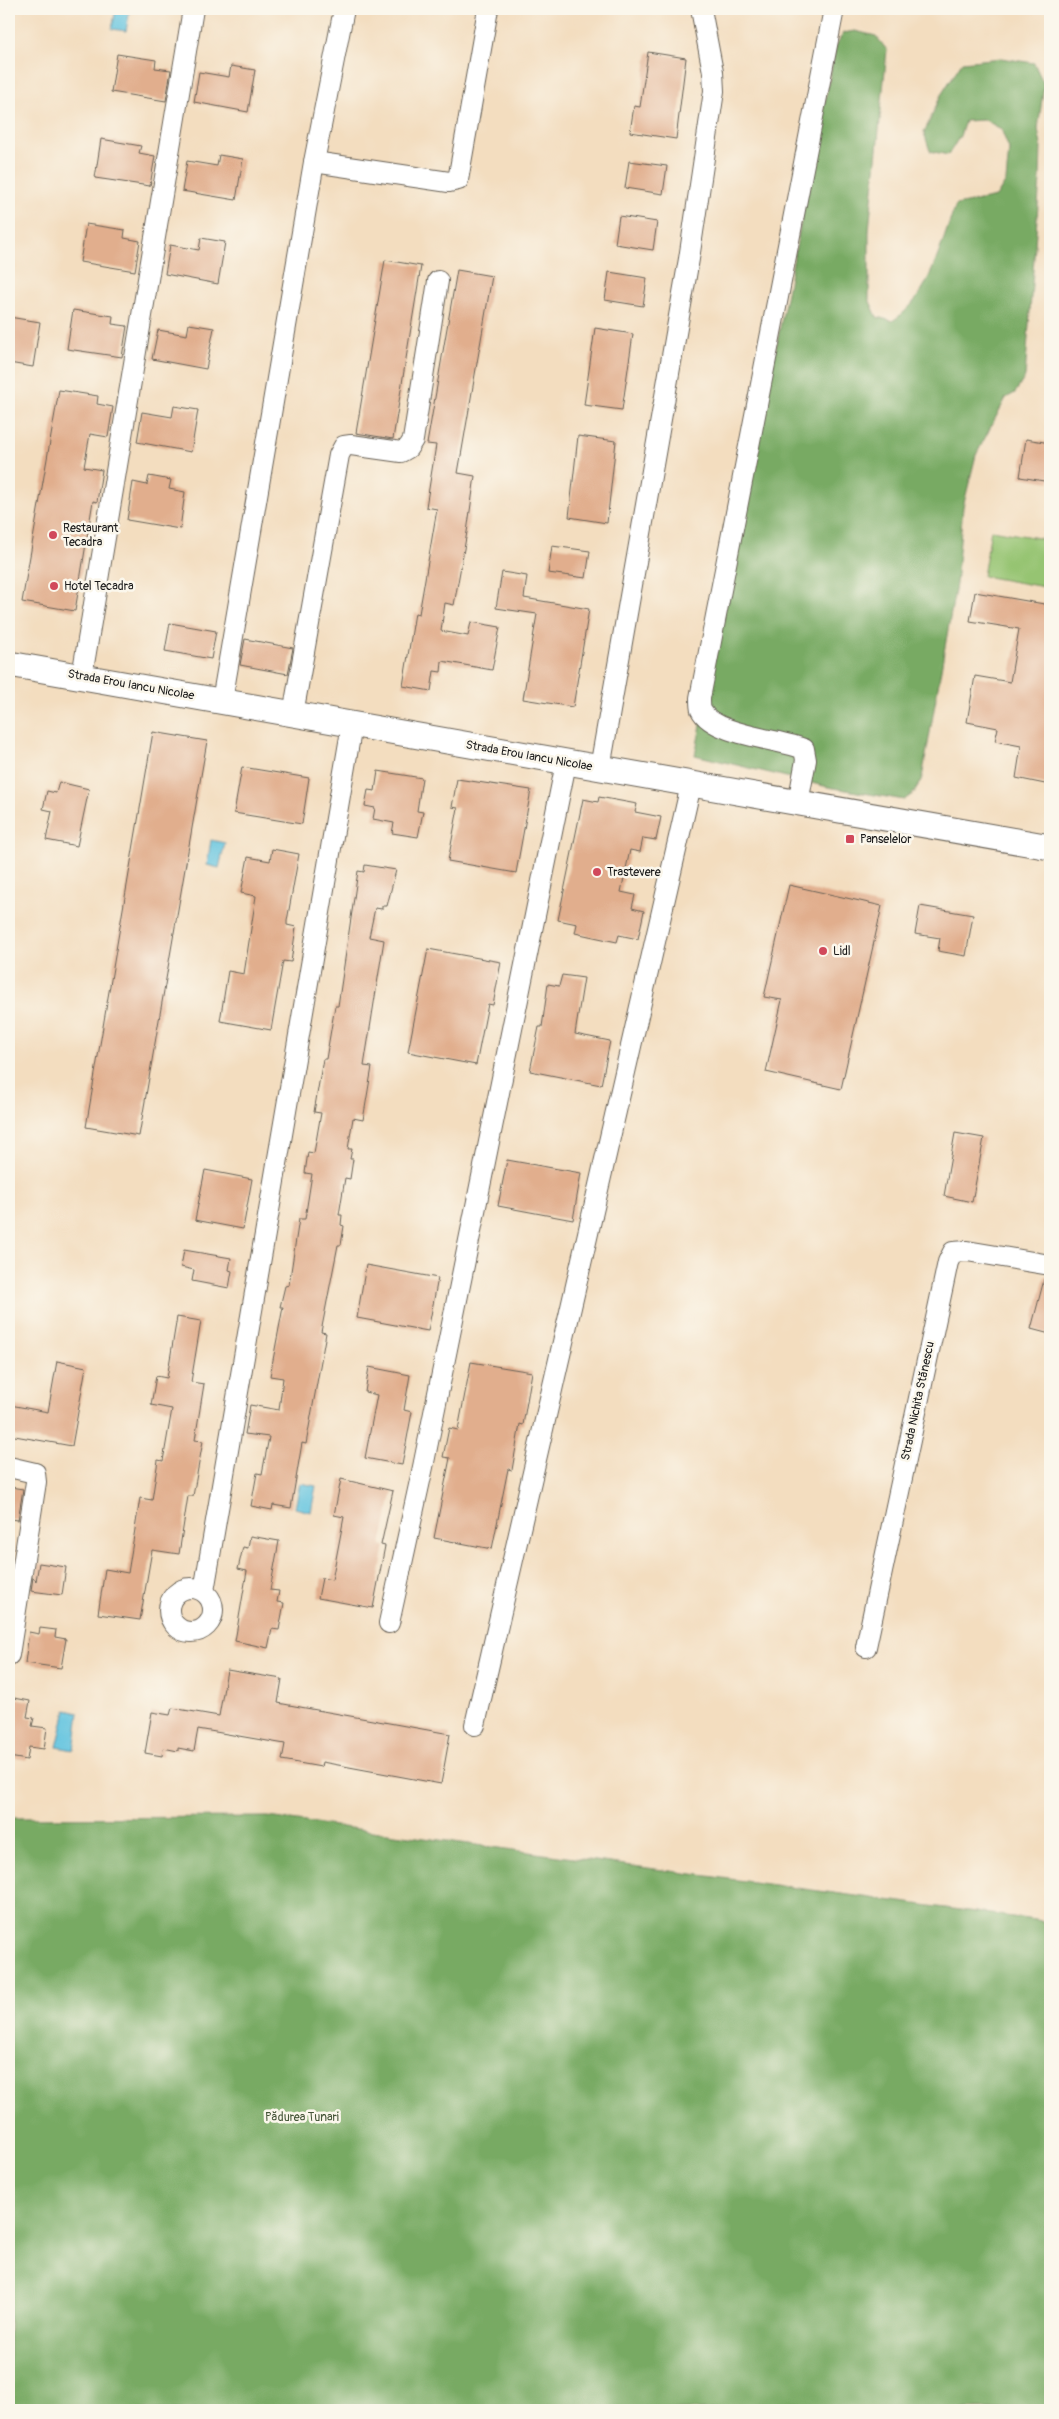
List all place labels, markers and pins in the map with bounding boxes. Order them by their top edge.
place label: Restaurant Tecadra [63,521,119,550]
marker: Restaurant Tecadra [47,529,59,541]
place label: Hotel Tecadra [64,579,134,594]
marker: Hotel Tecadra [48,580,60,592]
place label: Panselelor [860,832,912,847]
marker: Panselelor [844,833,856,845]
place label: Trastevere [607,865,661,880]
marker: Trastevere [591,866,603,878]
place label: Lidl [833,944,851,959]
marker: Lidl [817,945,829,957]

